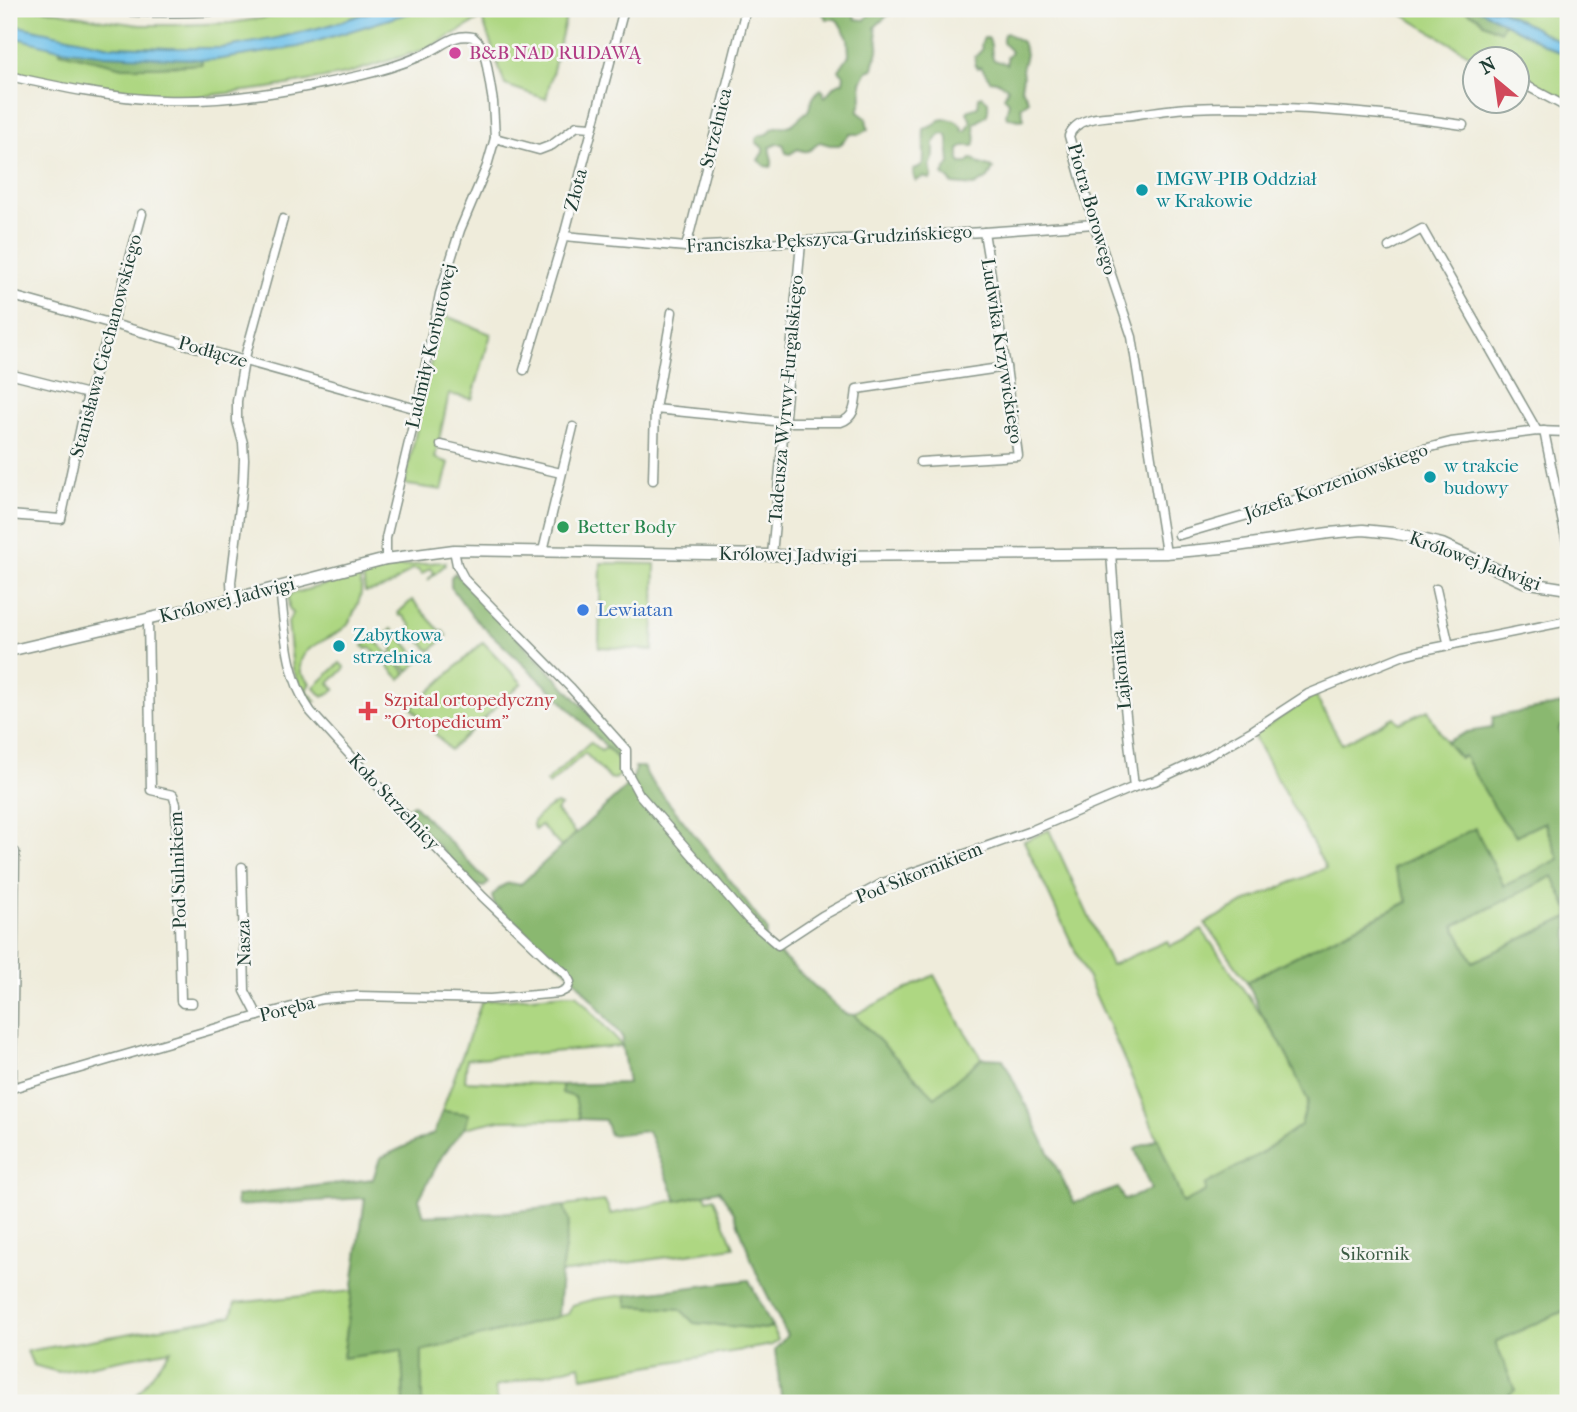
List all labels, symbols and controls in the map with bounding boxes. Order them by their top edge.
place label: B&B NAD RUDAWĄ [469,42,642,64]
marker: B&B NAD RUDAWĄ [447,45,463,61]
north arrow [1462,46,1532,116]
text: N [1477,53,1500,79]
street label: Strzelnica [695,86,737,170]
street label: Piotra Borowego [1063,141,1121,278]
street label: Złota [560,166,592,214]
place label: IMGW-PIB Oddział w Krakowie [1155,168,1317,212]
marker: IMGW-PIB Oddział w Krakowie [1134,182,1150,198]
street label: Franciszka Pększyca-Grudzińskiego [685,221,973,257]
street label: Stanisława Ciechanowskiego [66,232,147,460]
street label: Ludwika Krzywickiego [976,257,1028,446]
street label: Ludmiły Korbutowej [401,261,461,431]
street label: Tadeusza Wyrwy-Furgalskiego [764,274,808,524]
street label: Podłącze [176,332,250,372]
street label: Józefa Korzeniowskiego [1239,438,1431,526]
place label: w trakcie budowy [1443,455,1519,499]
marker: w trakcie budowy [1422,469,1438,485]
place label: Better Body [577,516,677,538]
marker: Better Body [555,519,571,535]
street label: Królowej Jadwigi [1406,527,1544,595]
street label: Królowej Jadwigi [718,543,858,567]
street label: Królowej Jadwigi [157,572,297,627]
place label: Lewiatan [597,599,673,621]
marker: Lewiatan [575,602,591,618]
place label: Zabytkowa strzelnica [353,624,443,668]
street label: Lajkonika [1106,629,1136,711]
marker: Zabytkowa strzelnica [331,638,347,654]
place label: Szpital ortopedyczny "Ortopedicum" [384,689,555,733]
marker: Szpital ortopedyczny "Ortopedicum" [358,701,378,721]
street label: Koło Strzelnicy [344,749,445,856]
street label: Pod Sulnikiem [165,810,191,929]
street label: Pod Sikornikiem [852,838,986,908]
street label: Nasza [232,919,256,967]
street label: Poręba [257,991,317,1027]
park label: Sikornik [1341,1243,1410,1265]

